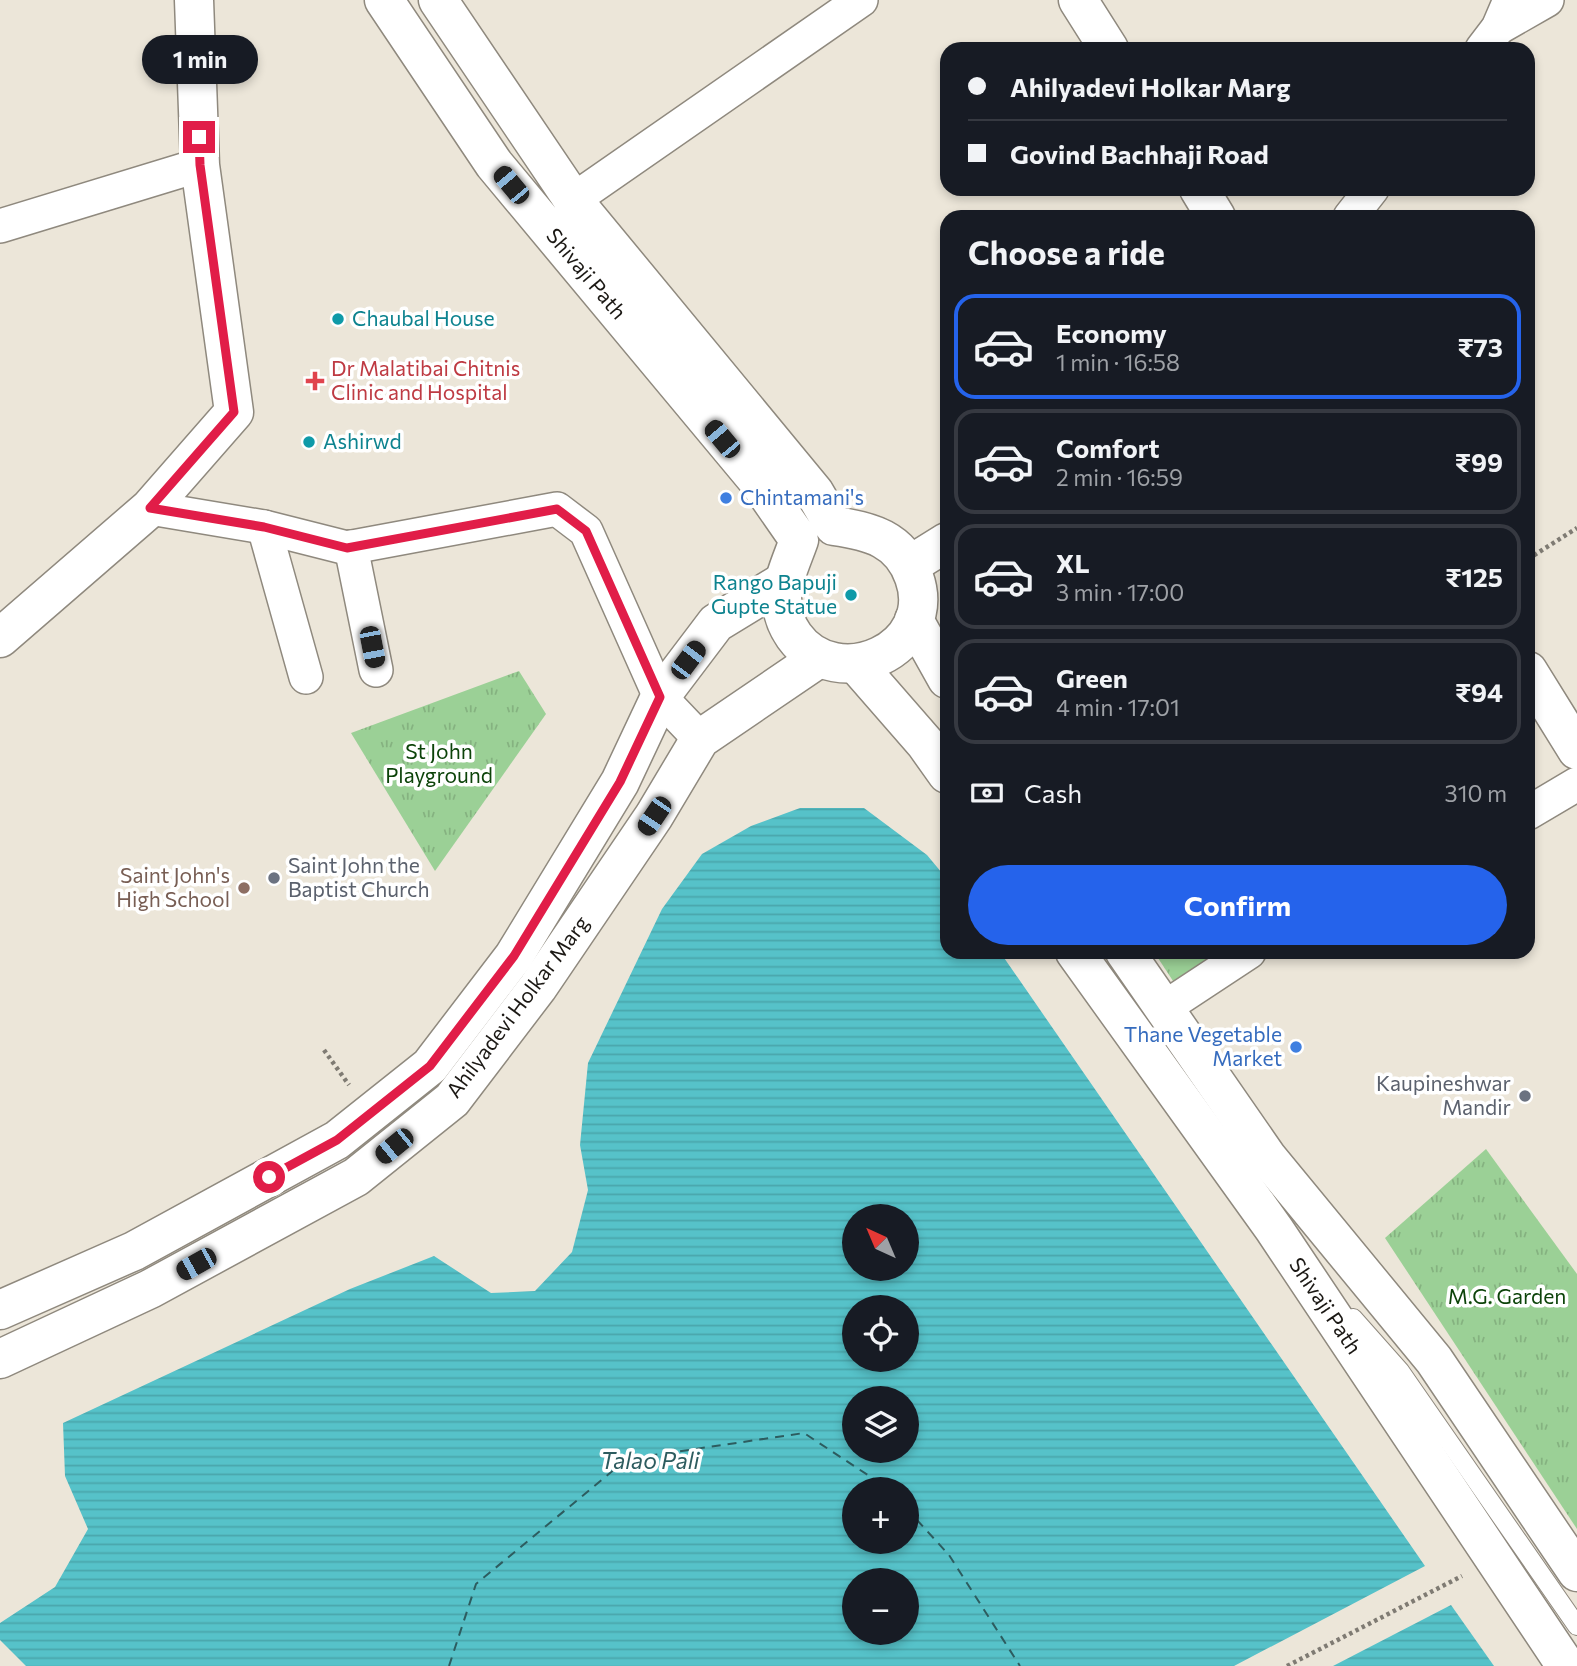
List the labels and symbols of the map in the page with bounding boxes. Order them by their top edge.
callout: 1 min [141,36,257,85]
route end [183,121,215,153]
car [490,162,533,208]
street label: Shivaji Path [542,223,632,324]
place label: Chaubal House [352,305,495,330]
marker: Chaubal House [330,311,346,327]
place label: Dr Malatibai Chitnis Clinic and Hospital [331,355,520,404]
marker: Dr Malatibai Chitnis Clinic and Hospital [305,371,325,391]
car [701,416,744,462]
place label: Ashirwd [323,428,402,453]
marker: Ashirwd [301,434,317,450]
place label: Chintamani's [740,484,864,509]
marker: Chintamani's [718,490,734,506]
place label: Rango Bapuji Gupte Statue [711,569,837,618]
marker: Rango Bapuji Gupte Statue [843,587,859,603]
car [358,624,387,670]
car [667,637,710,683]
park label: St John Playground [385,738,493,787]
car [634,793,675,839]
place label: Saint John the Baptist Church [288,852,430,901]
place label: Saint John's High School [116,862,230,911]
marker: Saint John the Baptist Church [266,870,282,886]
marker: Saint John's High School [236,880,252,896]
street label: Ahilyadevi Holkar Marg [440,910,593,1102]
place label: Thane Vegetable Market [1124,1021,1282,1070]
marker: Thane Vegetable Market [1288,1039,1304,1055]
place label: Kaupineshwar Mandir [1376,1070,1511,1119]
marker: Kaupineshwar Mandir [1517,1088,1533,1104]
car [372,1125,417,1167]
route start [253,1161,285,1193]
north arrow [842,1204,919,1281]
car [173,1245,220,1283]
street label: Shivaji Path [1285,1252,1368,1358]
park label: M.G. Garden [1448,1283,1566,1308]
water label: Talao Pali [600,1446,701,1474]

